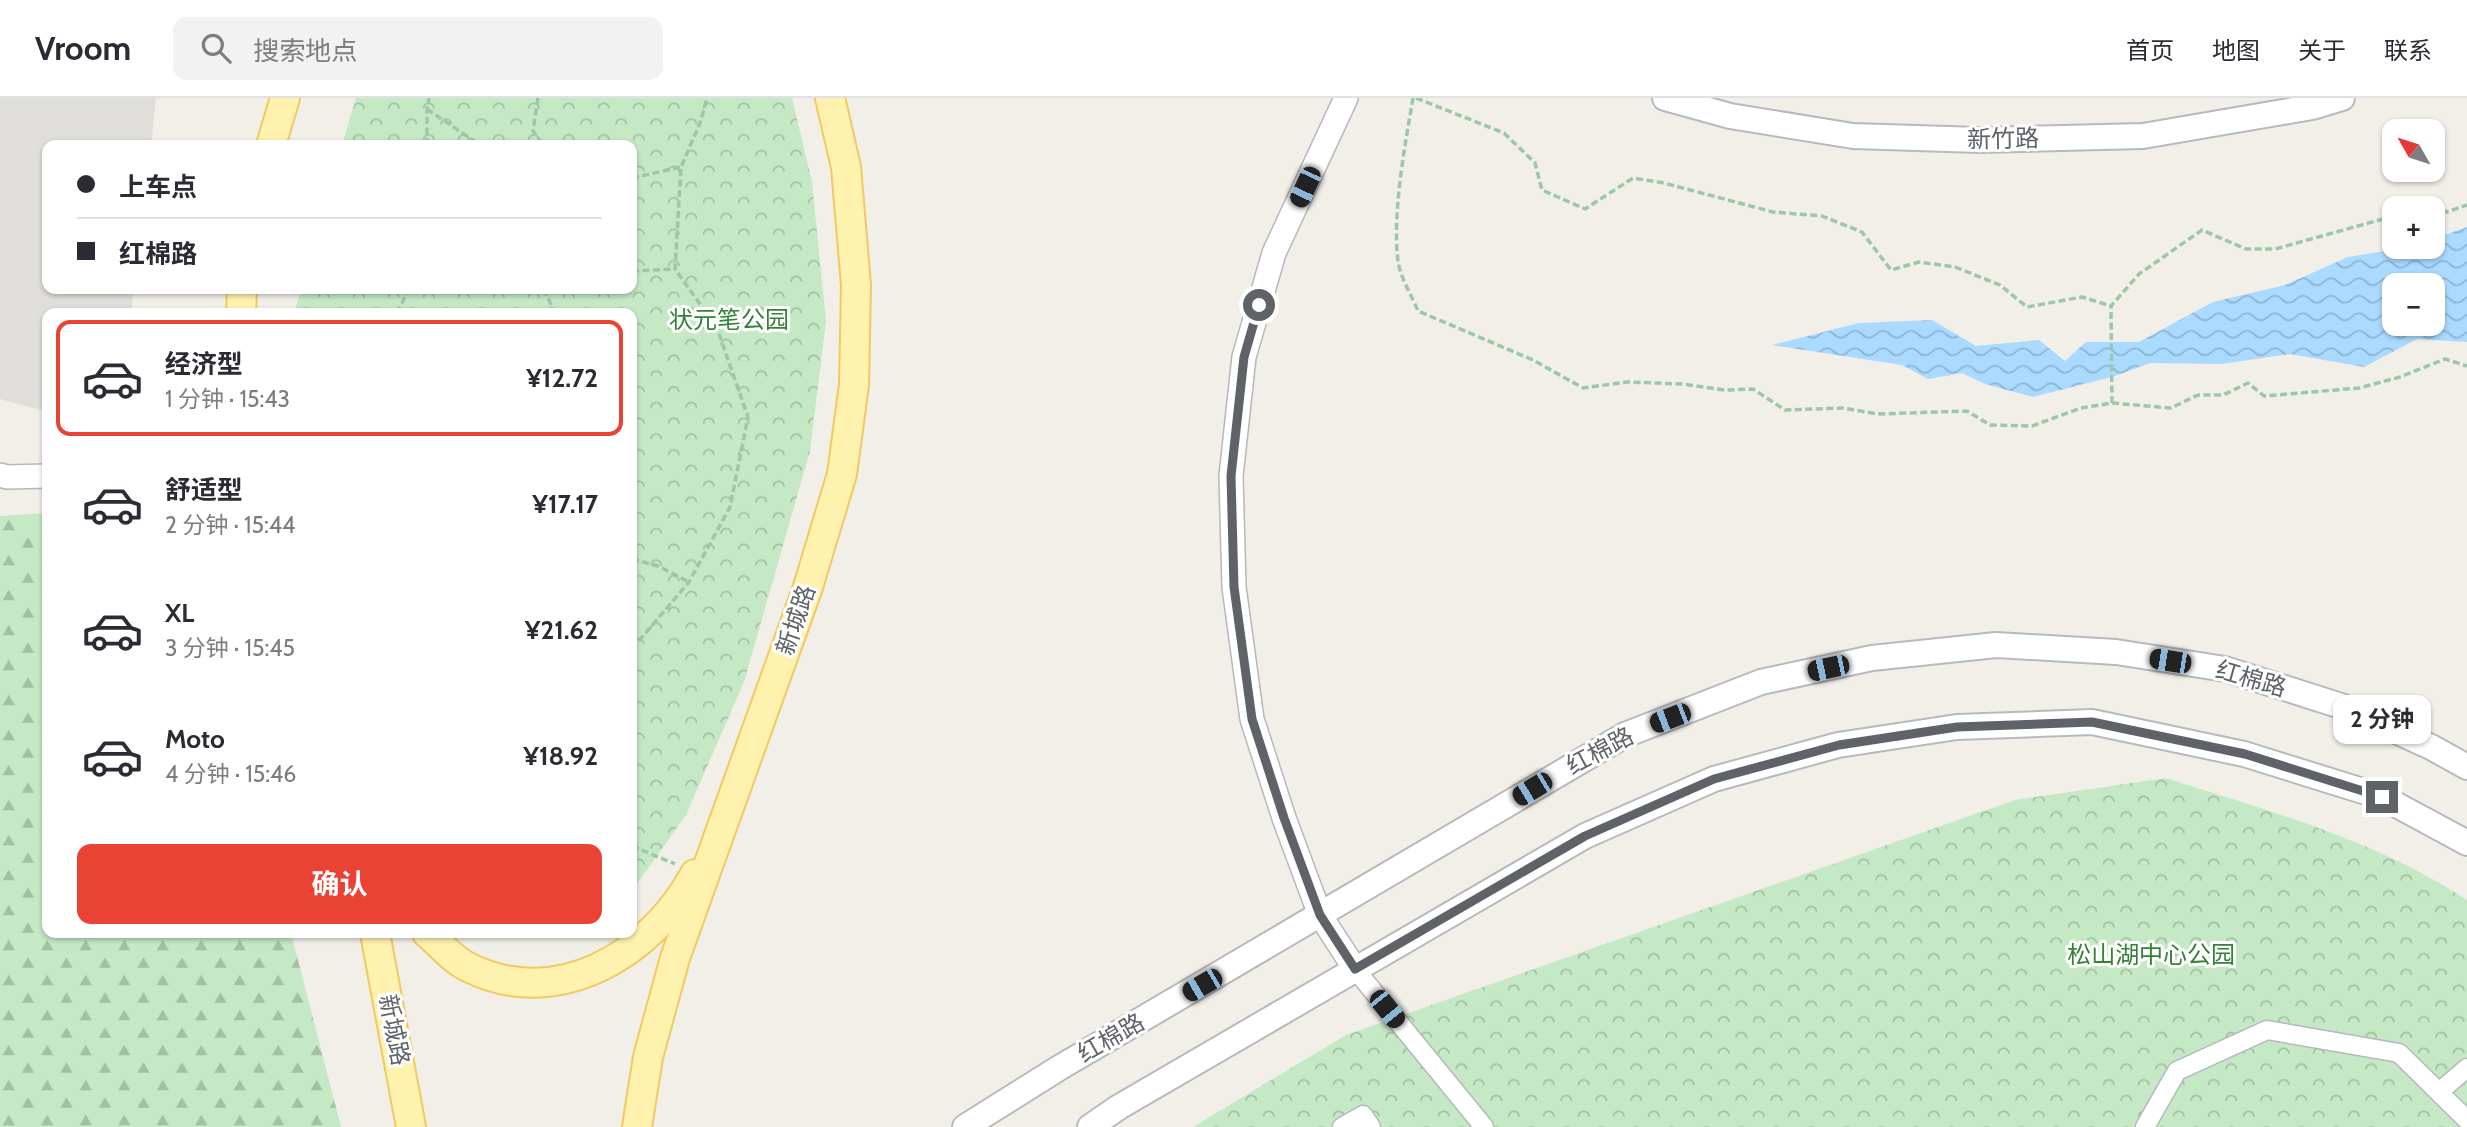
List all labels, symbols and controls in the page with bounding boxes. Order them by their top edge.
search box [173,17,663,80]
text: Vroom [35,28,131,68]
icon: search [197,29,235,67]
text: 搜索地点 [253,35,357,67]
text: 首页 [2126,36,2174,65]
text: 地图 [2212,36,2260,65]
text: 关于 [2298,36,2346,65]
text: 联系 [2384,36,2432,65]
north arrow [2382,119,2445,182]
map controls [2382,119,2445,336]
street label: 新竹路 [1967,123,2039,154]
car [1287,164,1324,210]
text: 上车点 [119,171,197,203]
button: + [2382,196,2445,259]
text: 红棉路 [119,238,197,270]
button: − [2382,273,2445,336]
route start [1243,289,1275,321]
park label: 状元笔公园 [669,305,789,334]
icon: car [81,347,144,410]
text: 经济型 [165,348,243,380]
text: ¥12.72 [526,362,598,394]
text: 1 分钟 · 15:43 [165,385,290,413]
icon: car [81,473,144,536]
text: 舒适型 [165,474,243,506]
text: ¥17.17 [532,488,598,520]
text: 2 分钟 · 15:44 [165,511,295,539]
street label: 新城路 [770,581,821,659]
text: XL [165,597,194,629]
icon: car [81,599,144,662]
text: ¥21.62 [525,614,598,646]
text: 3 分钟 · 15:45 [165,634,295,662]
car [2148,647,2193,675]
car [1806,653,1851,683]
street label: 红棉路 [2213,655,2290,702]
callout: 2 分钟 [2333,696,2431,744]
car [1647,701,1694,735]
text: 2 分钟 [2350,705,2414,733]
street label: 红棉路 [1561,721,1638,780]
text: Moto [165,723,225,755]
icon: car [81,725,144,788]
text: ¥18.92 [523,740,598,772]
text: 4 分钟 · 15:46 [165,760,296,788]
car [1509,769,1556,809]
route end [2366,781,2398,813]
button: 确认 [77,844,602,924]
park label: 松山湖中心公园 [2067,940,2235,969]
car [1179,965,1226,1005]
car [1366,986,1409,1032]
street label: 新城路 [373,992,416,1068]
street label: 红棉路 [1072,1007,1149,1068]

